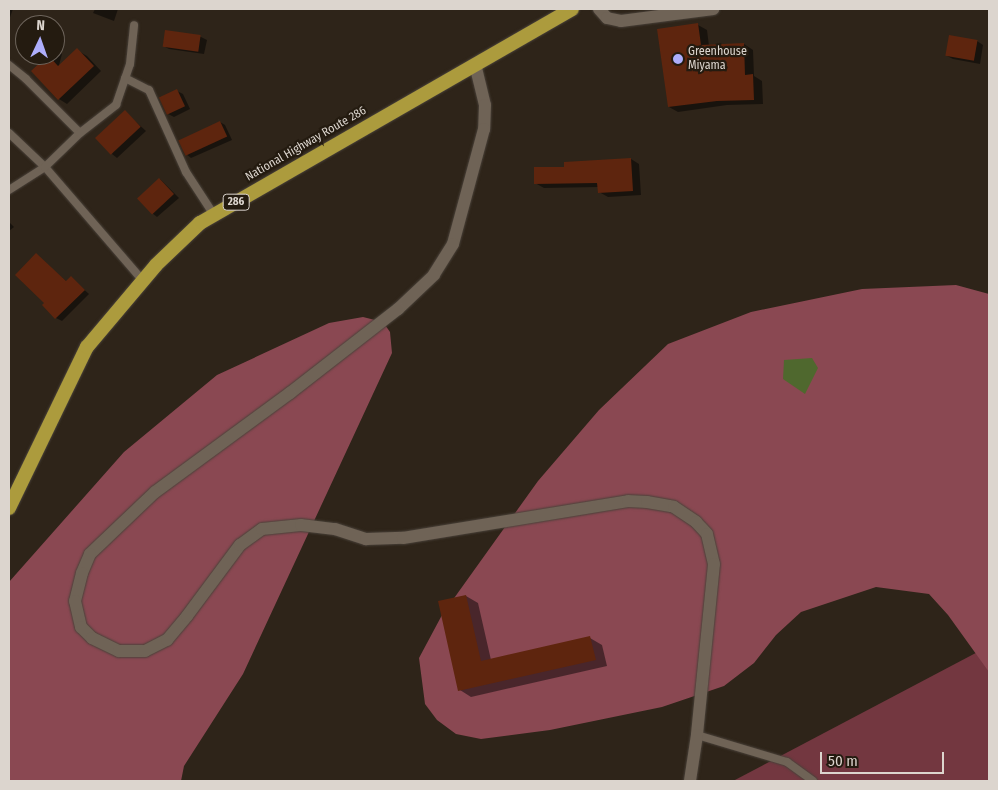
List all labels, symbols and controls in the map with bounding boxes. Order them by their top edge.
north arrow [15,15,65,65]
text: N [36,17,45,34]
place label: Greenhouse Miyama [688,45,747,73]
marker: Greenhouse Miyama [672,53,684,65]
street label: National Highway Route 286 [243,104,369,184]
road number: 286 [222,193,250,210]
scale bar [823,742,947,774]
text: 50 m [828,752,858,770]

